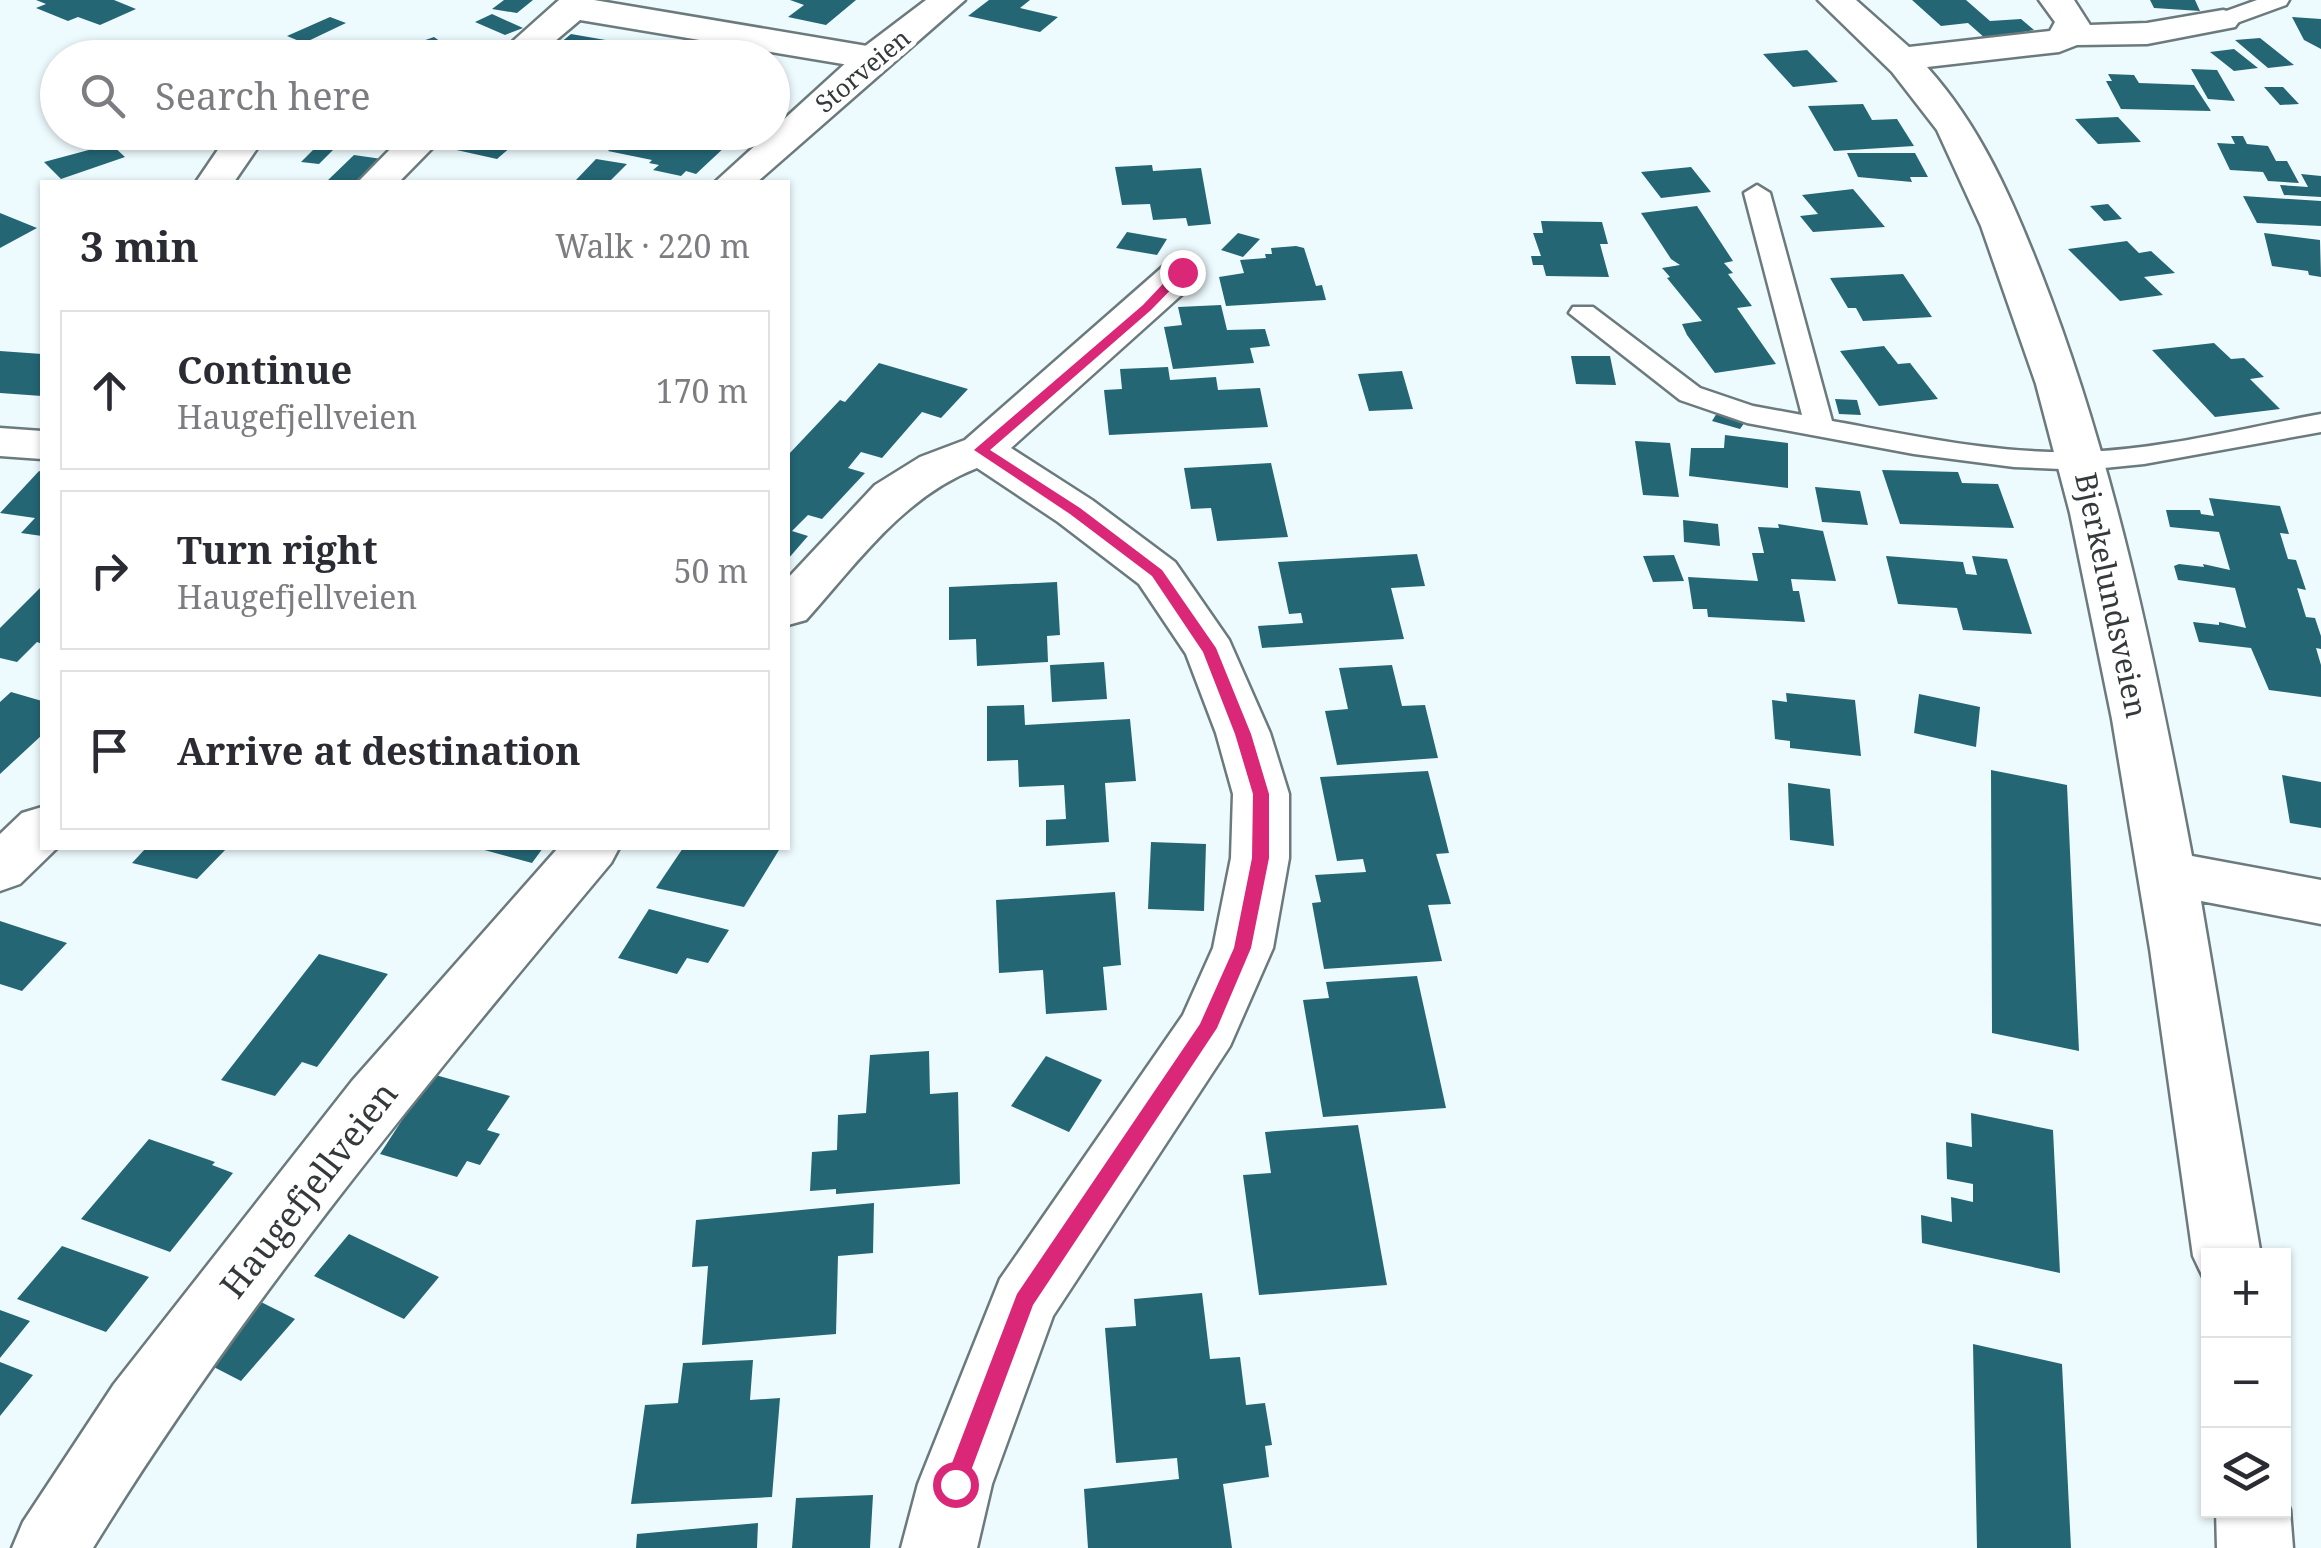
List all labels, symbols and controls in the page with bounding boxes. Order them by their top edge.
street label: Storveien [807,20,917,120]
search box [40,40,790,150]
icon: search [75,68,130,123]
text: Search here [155,69,371,121]
text: 3 min [80,217,199,274]
text: Walk · 220 m [555,224,750,267]
route end [1160,250,1206,296]
text: Continue [177,343,352,395]
icon: ahead [82,363,137,418]
text: 170 m [656,369,748,412]
text: Haugefjellveien [177,395,417,438]
street label: Bjerkelundsveien [2066,469,2158,721]
text: Turn right [177,523,378,575]
icon: right [82,543,137,598]
text: 50 m [674,549,748,592]
text: Haugefjellveien [177,575,417,618]
icon: arrive [82,723,137,778]
text: Arrive at destination [177,724,581,776]
street label: Haugefjellveien [209,1071,407,1307]
map controls [2201,1248,2291,1518]
button: + [2201,1248,2291,1338]
button: − [2201,1338,2291,1428]
button: layers [2201,1428,2291,1518]
route start [933,1462,979,1508]

